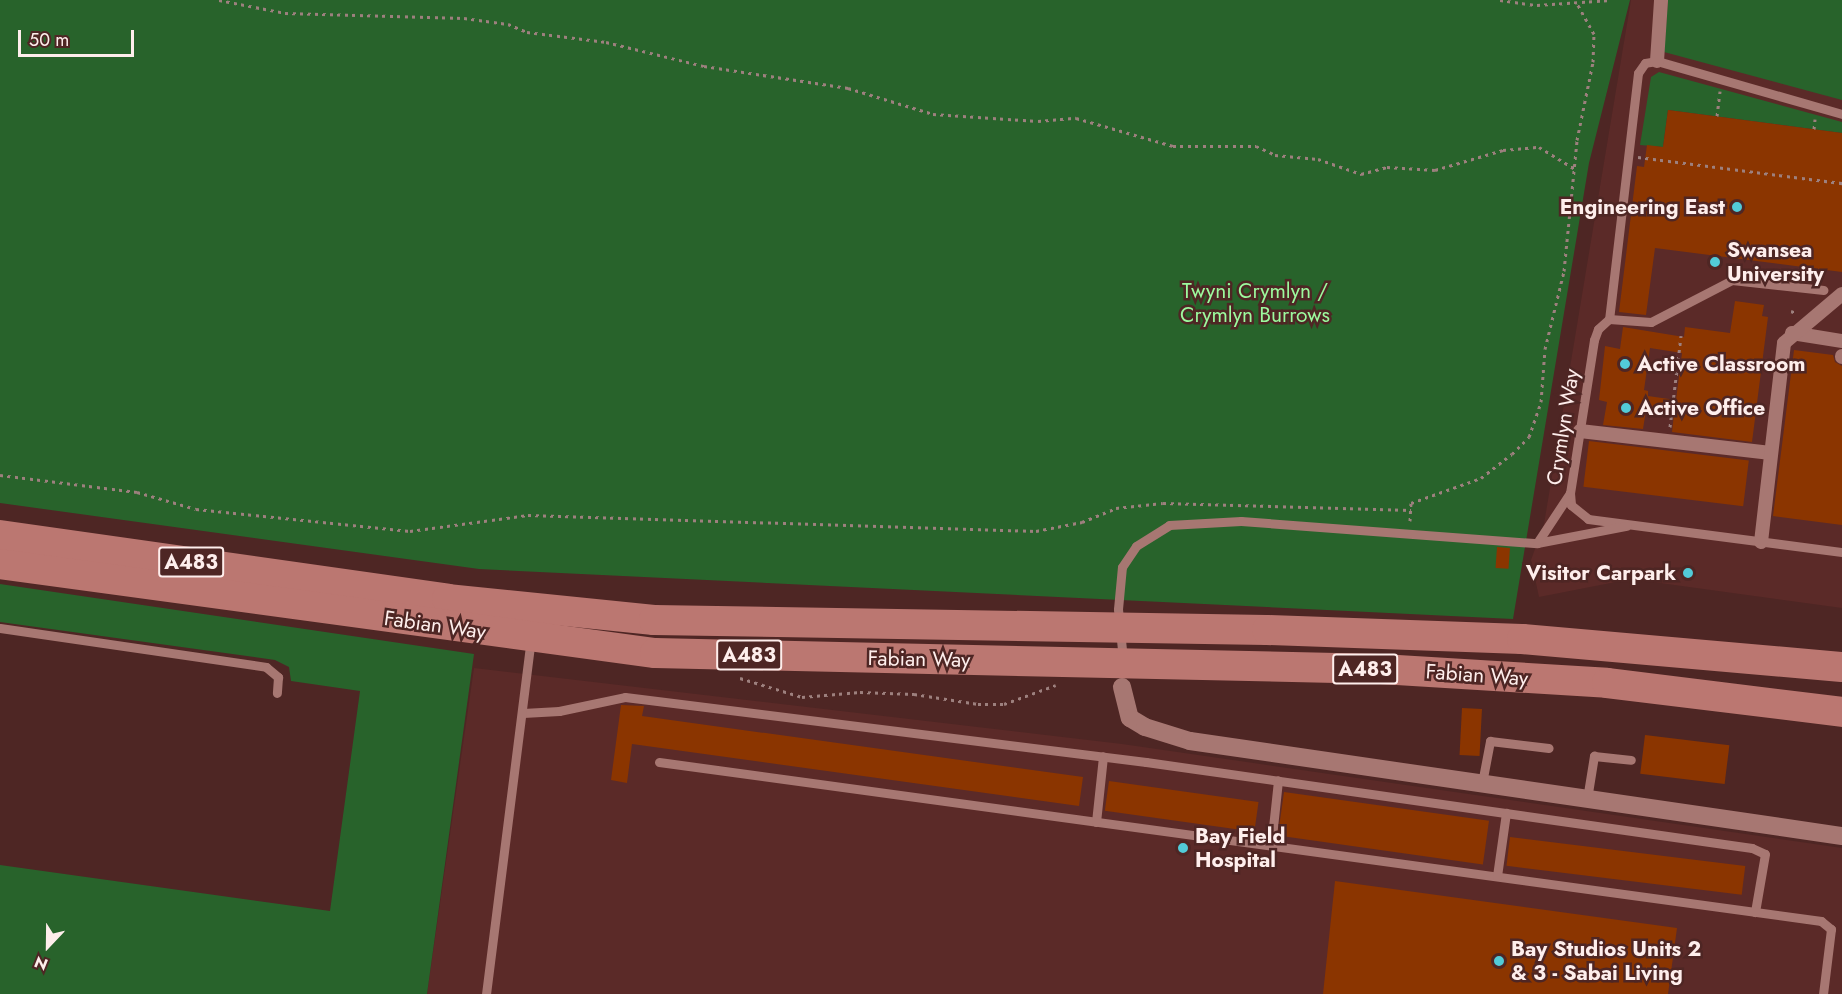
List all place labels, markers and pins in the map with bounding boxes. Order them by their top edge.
place label: Engineering East [1560,194,1725,220]
marker: Engineering East [1730,200,1744,214]
place label: Swansea University [1727,237,1824,287]
marker: Swansea University [1708,255,1722,269]
place label: Active Classroom [1637,351,1806,377]
marker: Active Classroom [1618,357,1632,371]
place label: Active Office [1638,395,1765,421]
marker: Active Office [1619,401,1633,415]
place label: Visitor Carpark [1526,560,1676,586]
marker: Visitor Carpark [1681,566,1695,580]
place label: Bay Field Hospital [1195,823,1285,873]
marker: Bay Field Hospital [1176,841,1190,855]
place label: Bay Studios Units 2 & 3 - Sabai Living [1511,936,1701,986]
marker: Bay Studios Units 2 & 3 - Sabai Living [1492,954,1506,968]

